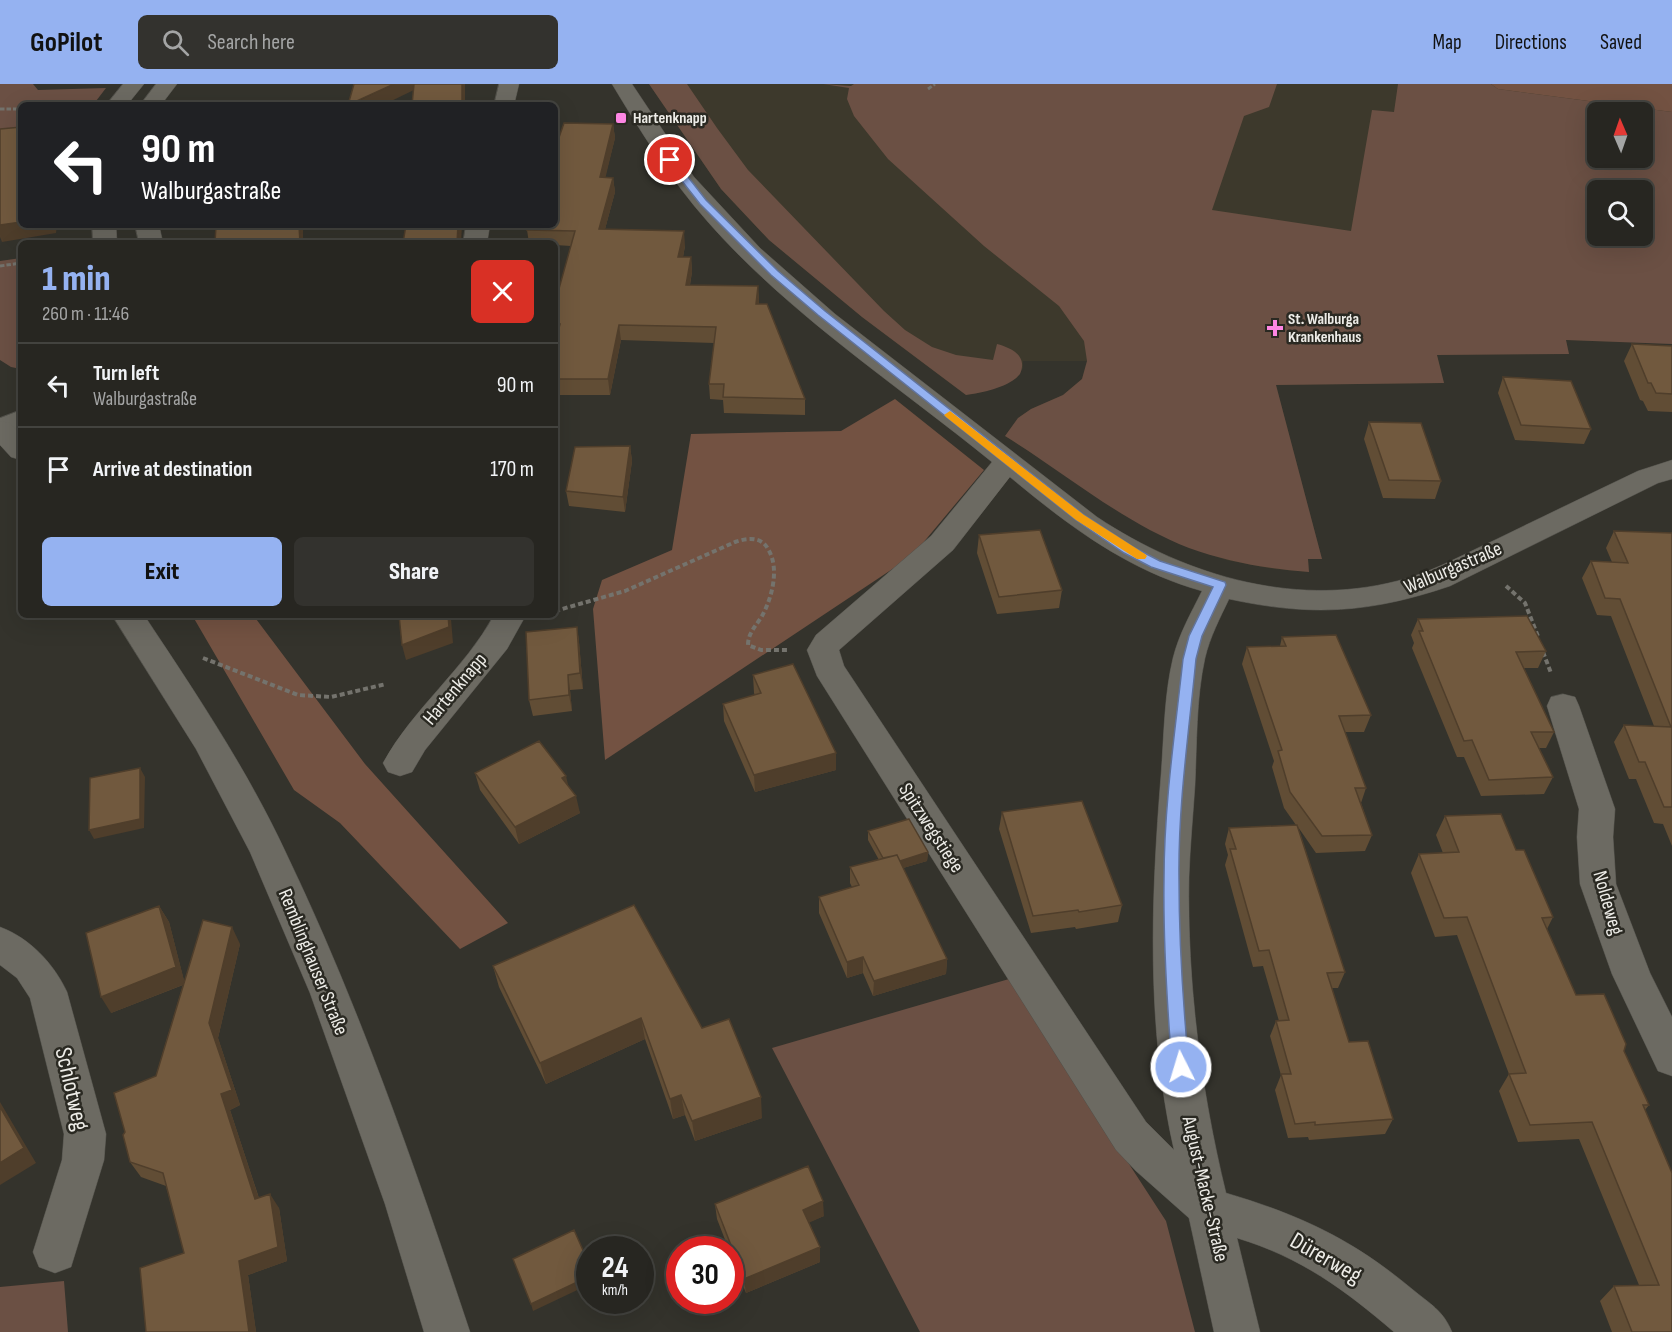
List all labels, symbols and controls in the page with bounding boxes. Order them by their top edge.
search box [138,15,558,69]
text: GoPilot [30,26,102,59]
icon: search [159,26,192,59]
text: Search here [207,29,295,56]
text: Map [1432,30,1462,55]
text: Directions [1495,30,1567,55]
text: Saved [1600,30,1642,55]
north arrow [1587,102,1653,168]
map controls [1587,102,1653,246]
place label: Hartenknapp [633,109,707,128]
marker: Hartenknapp [614,111,628,125]
text: 90 m [141,124,215,175]
icon: left [42,126,120,204]
pin [644,134,695,185]
icon: arrive [653,143,686,176]
text: Walburgastraße [141,175,281,207]
button: search [1587,180,1653,246]
text: 1 min [42,258,110,301]
button: close [471,260,534,323]
text: 260 m · 11:46 [42,302,129,326]
place label: St. Walburga Krankenhaus [1288,310,1361,347]
marker: St. Walburga Krankenhaus [1266,319,1284,337]
text: Turn left [93,360,159,387]
icon: left [42,369,75,402]
text: 90 m [497,372,534,399]
text: Walburgastraße [93,387,197,411]
icon: arrive [42,453,75,486]
text: Arrive at destination [93,456,252,483]
text: 170 m [490,456,534,483]
button: Exit [42,537,282,606]
button: Share [294,537,534,606]
street label: Walburgastraße [1400,537,1506,599]
street label: Hartenknapp [418,648,492,730]
street label: Spitzwegstiege [893,779,969,877]
street label: Noldeweg [1587,868,1629,938]
street label: Remblinghauser Straße [273,885,353,1039]
position arrow [1149,1035,1213,1099]
street label: Schlotweg [48,1045,96,1133]
street label: August-Macke-Straße [1176,1113,1233,1264]
street label: Dürerweg [1285,1226,1367,1290]
speed limit sign: 30 [666,1236,744,1314]
text: 24 [602,1250,628,1286]
text: km/h [602,1281,628,1300]

